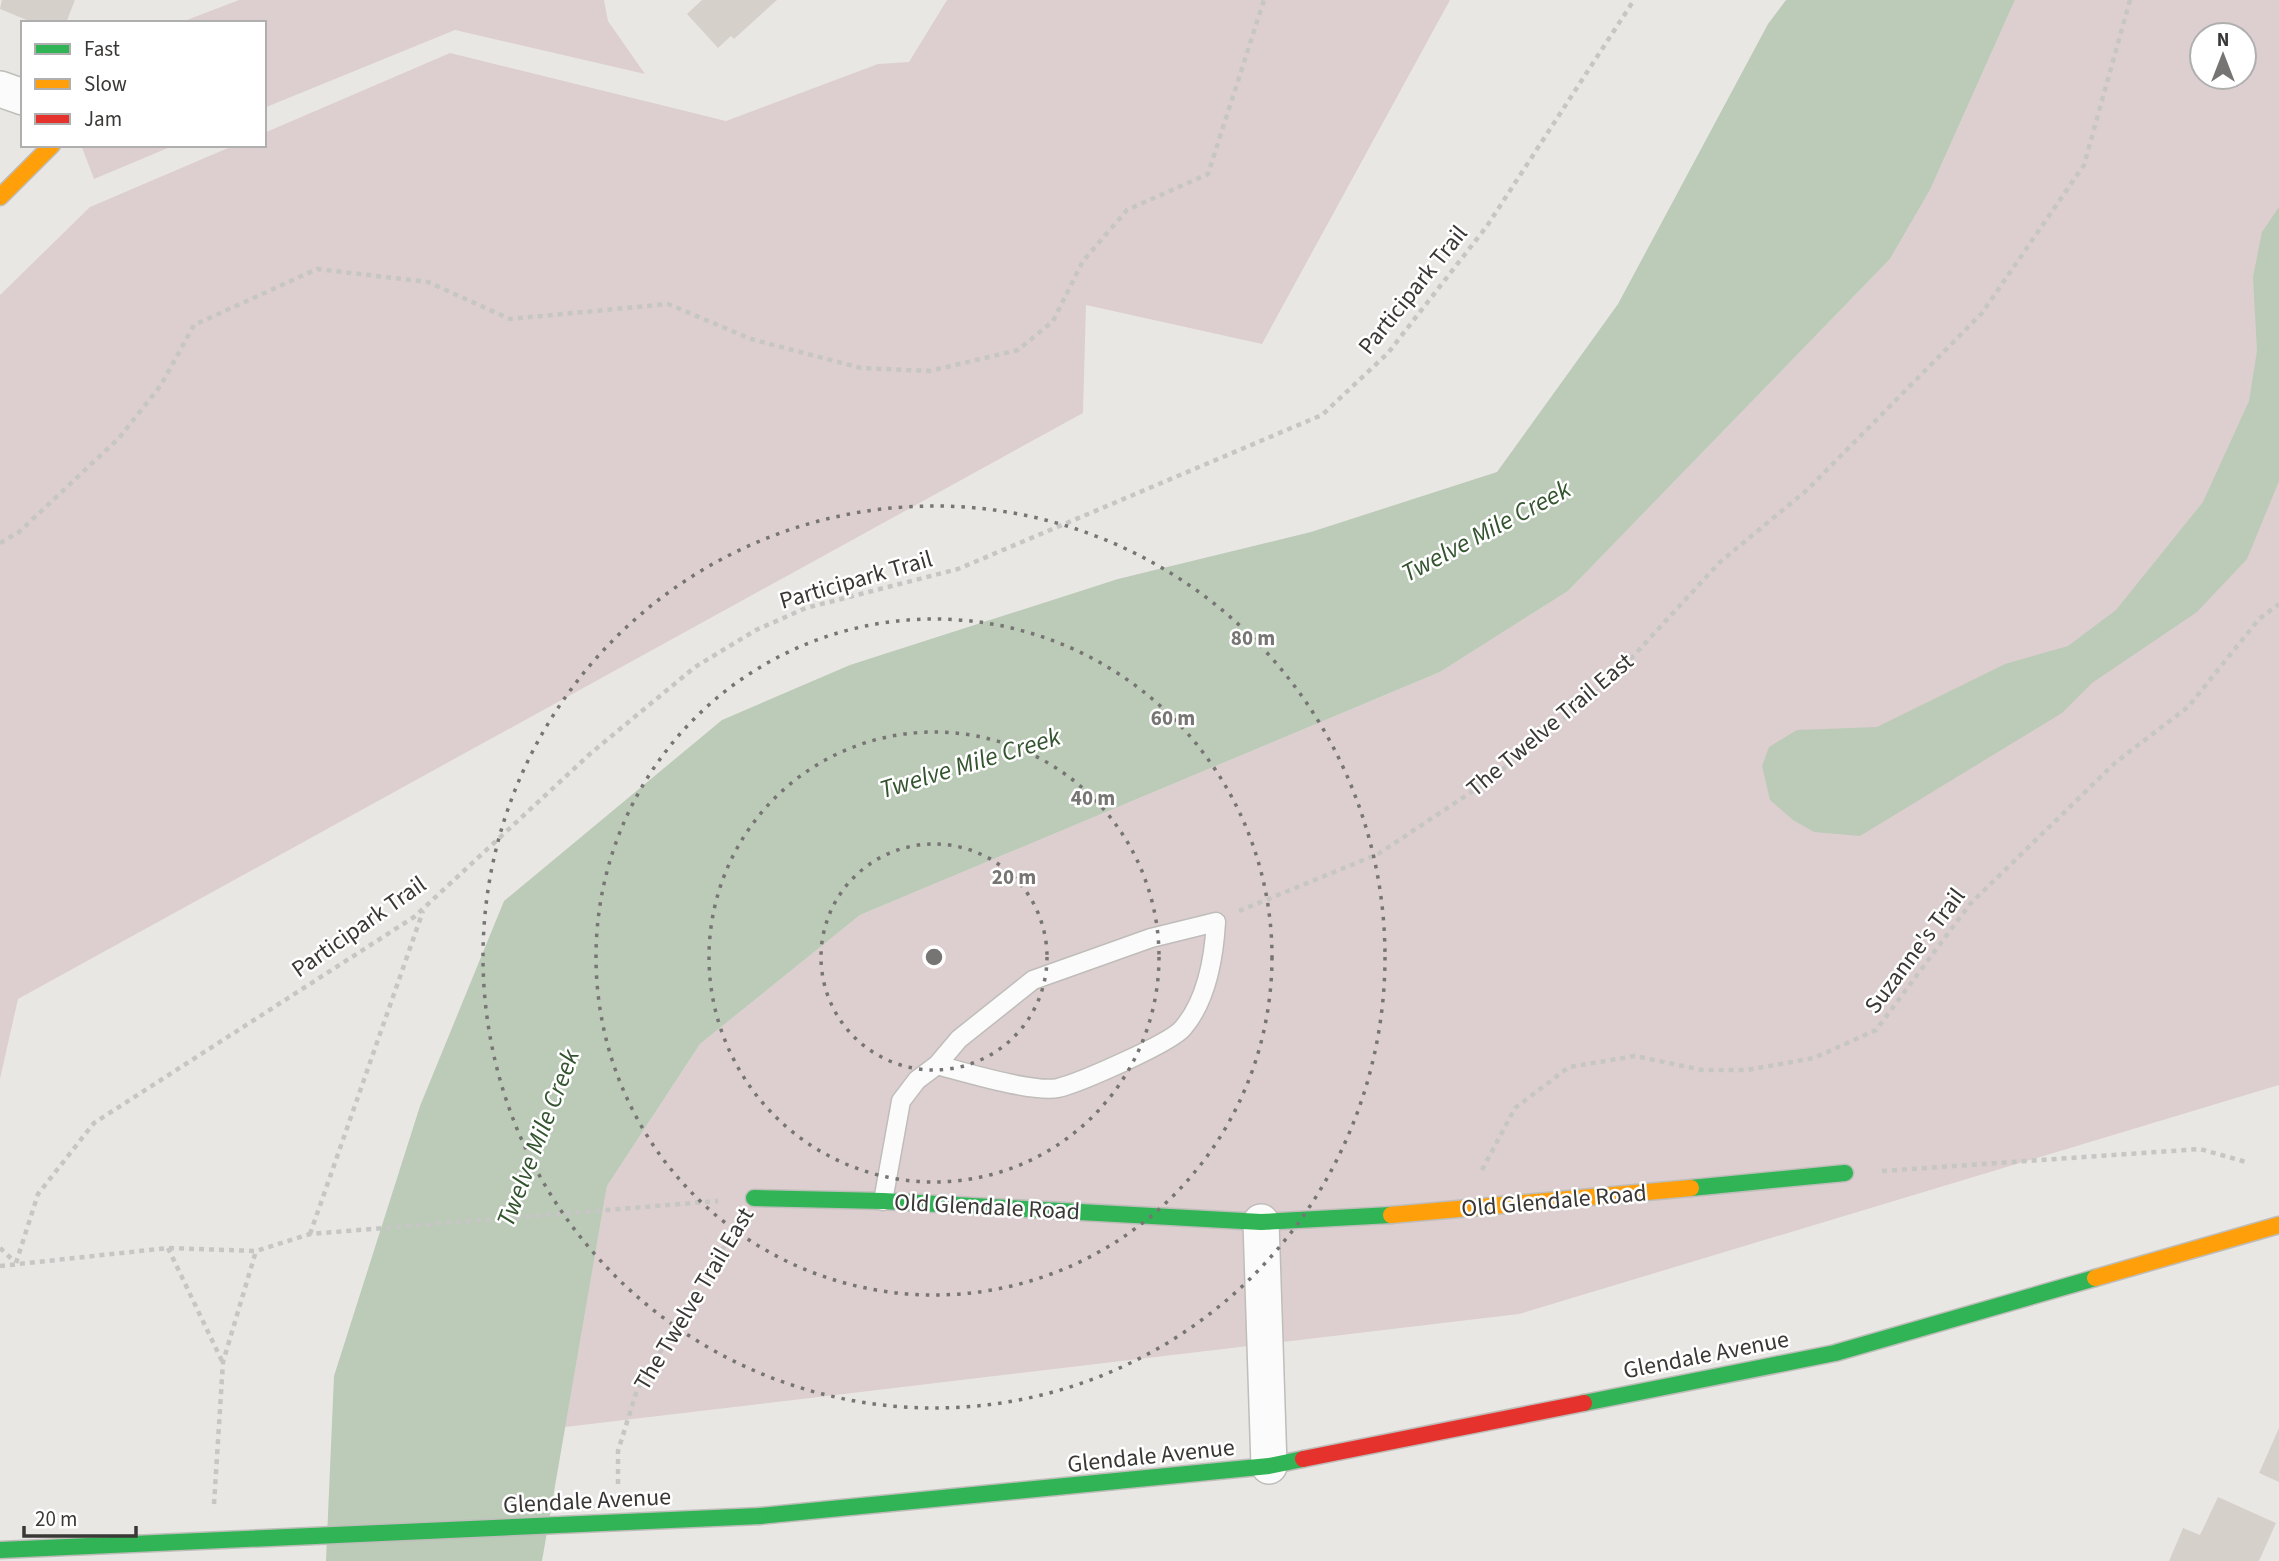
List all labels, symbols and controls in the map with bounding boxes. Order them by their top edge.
legend [21,21,266,147]
north arrow [2188,21,2258,91]
text: N [2217,27,2229,54]
text: Fast [84,34,120,64]
text: Slow [84,69,127,99]
text: Jam [84,104,122,134]
street label: Participark Trail [1350,218,1476,362]
water label: Twelve Mile Creek [1395,470,1578,591]
street label: Participark Trail [775,541,937,619]
text: 80 m [1231,623,1275,653]
street label: The Twelve Trail East [1459,645,1641,805]
text: 60 m [1151,703,1195,733]
water label: Twelve Mile Creek [875,718,1066,808]
text: 40 m [1071,783,1115,813]
text: 20 m [992,862,1036,892]
street label: Participark Trail [284,867,434,987]
street label: Suzanne's Trail [1856,881,1974,1021]
centre of rings [922,945,946,969]
water label: Twelve Mile Creek [487,1043,589,1232]
street label: Old Glendale Road [1460,1175,1648,1227]
street label: Old Glendale Road [893,1185,1081,1229]
street label: The Twelve Trail East [625,1201,763,1397]
street label: Glendale Avenue [1620,1322,1792,1388]
street label: Glendale Avenue [1066,1430,1236,1482]
street label: Glendale Avenue [502,1479,672,1523]
scale bar [24,1494,136,1538]
text: 20 m [35,1504,77,1534]

